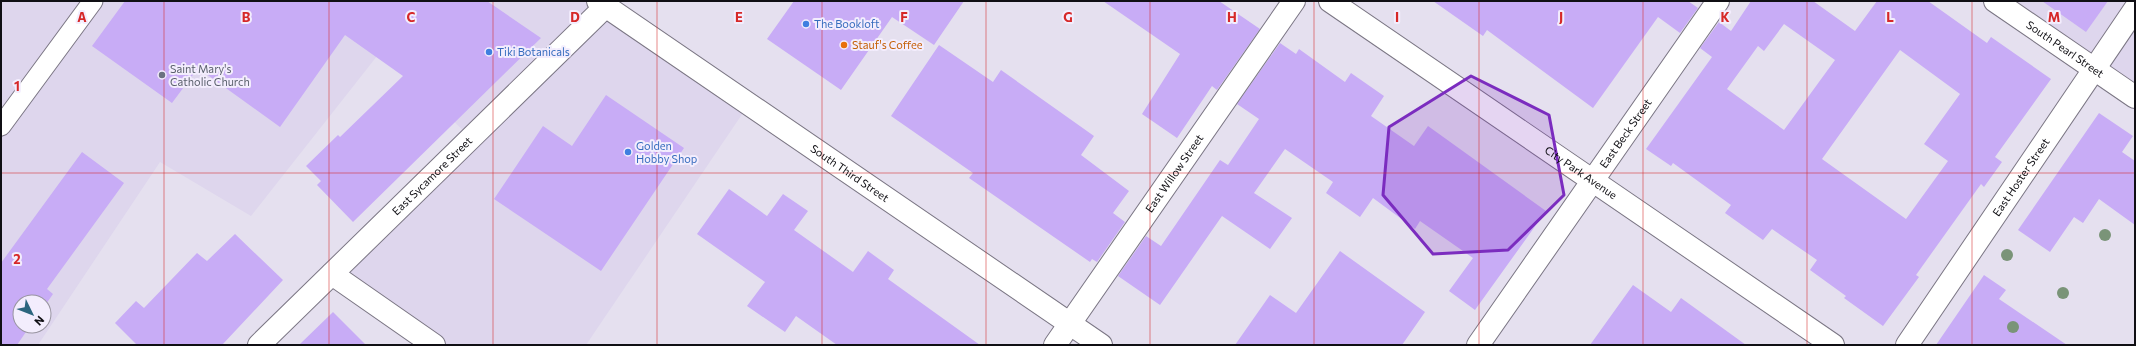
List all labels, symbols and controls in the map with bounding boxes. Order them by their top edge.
text: A [77,9,87,25]
text: B [242,9,251,25]
text: C [407,9,416,25]
text: D [570,9,580,25]
text: E [735,9,743,25]
text: F [900,9,908,25]
text: G [1063,9,1073,25]
text: H [1227,9,1237,25]
text: I [1395,9,1399,25]
text: J [1559,9,1563,25]
text: K [1720,9,1730,25]
text: L [1886,9,1894,25]
text: M [2048,9,2060,25]
place label: The Bookloft [814,17,880,30]
street label: South Pearl Street [2024,18,2107,80]
marker: The Bookloft [801,19,811,29]
place label: Stauf's Coffee [852,38,923,51]
marker: Stauf's Coffee [839,40,849,50]
place label: Tiki Botanicals [497,45,570,58]
marker: Tiki Botanicals [484,47,494,57]
place label: Saint Mary's Catholic Church [170,62,250,88]
marker: Saint Mary's Catholic Church [157,70,167,80]
text: 1 [14,78,20,94]
street label: East Beck Street [1597,96,1654,170]
street label: East Willow Street [1142,131,1206,215]
street label: East Sycamore Street [389,133,475,217]
street label: East Hoster Street [1989,135,2052,218]
place label: Golden Hobby Shop [636,139,697,165]
street label: South Third Street [808,141,892,204]
street label: City Park Avenue [1543,143,1620,202]
marker: Golden Hobby Shop [623,147,633,157]
text: 2 [13,251,21,267]
north arrow [12,294,52,334]
text: N [32,314,47,329]

